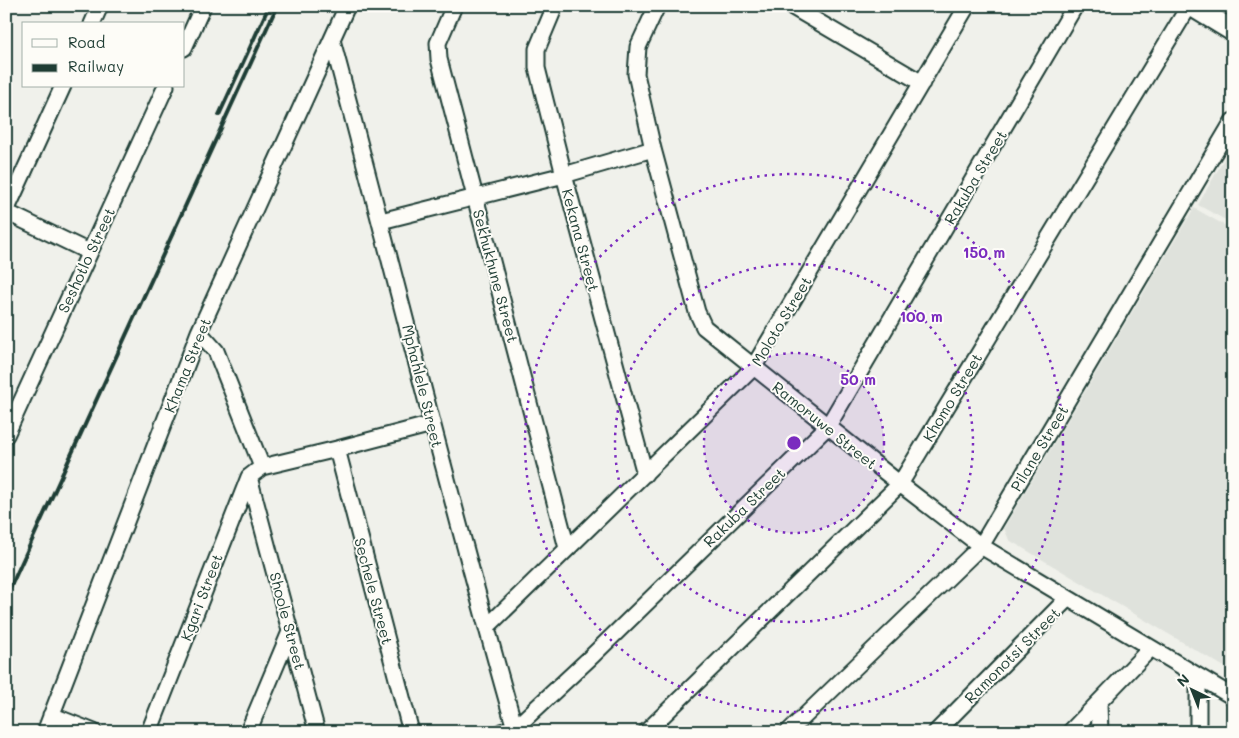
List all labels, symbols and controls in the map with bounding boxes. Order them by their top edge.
legend [22,22,185,88]
text: Road [68,32,105,52]
text: Railway [68,56,124,76]
street label: Rakuba Street [939,126,1011,228]
street label: Kekana Street [558,186,604,294]
street label: Seshotlo Street [53,204,119,316]
street label: Sekhukhune Street [469,207,523,345]
text: 150 m [963,242,1005,262]
street label: Moloto Street [746,272,816,370]
text: 100 m [899,306,943,326]
street label: Khama Street [159,315,215,415]
street label: Mphahlele Street [398,322,448,450]
street label: Khomo Street [918,349,986,445]
text: 50 m [840,369,876,389]
street label: Ramoruwe Street [769,377,881,473]
street label: Pilane Street [1005,401,1073,495]
centre of rings [785,434,803,452]
street label: Rakuba Street [699,463,789,551]
street label: Sechele Street [350,535,398,647]
street label: Kgari Street [175,551,227,643]
street label: Shoole Street [265,570,311,672]
street label: Ramonotsi Street [960,603,1064,707]
north arrow [1166,666,1216,716]
text: N [1172,670,1193,691]

